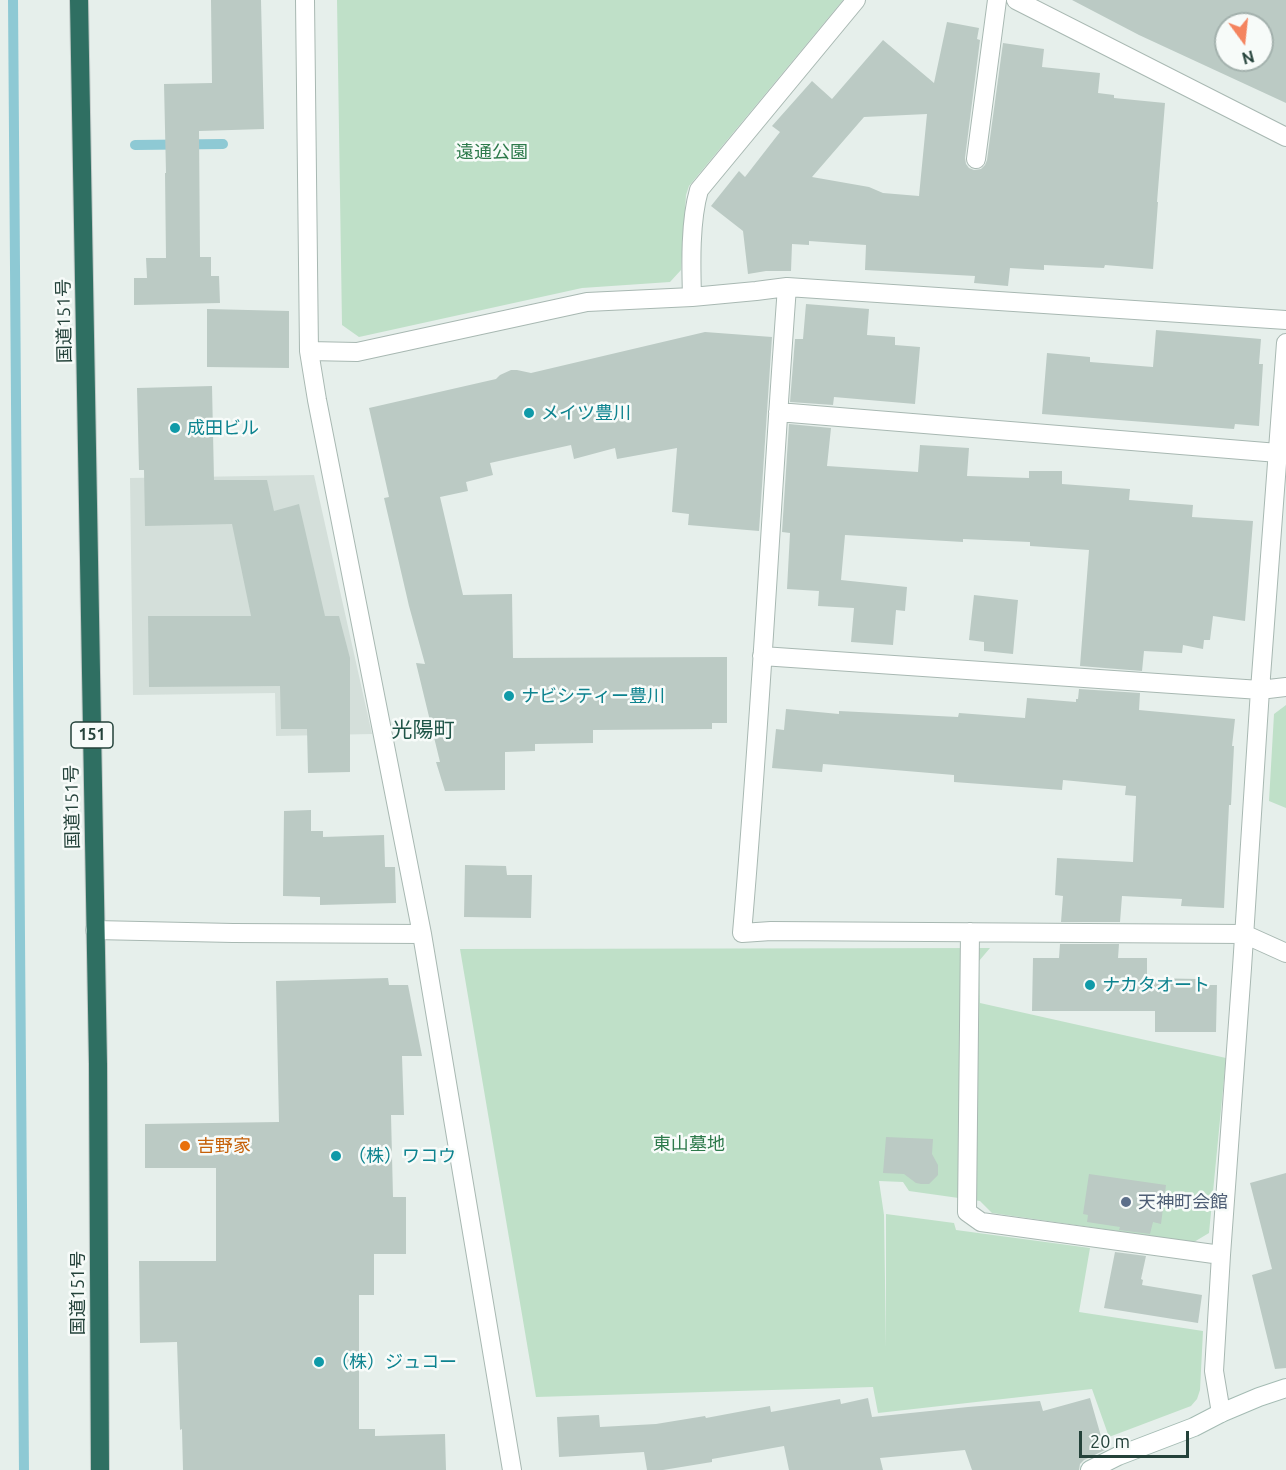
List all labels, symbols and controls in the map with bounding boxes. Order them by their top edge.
north arrow [1214,12,1274,72]
text: N [1240,47,1256,68]
park label: 遠通公園 [456,141,528,163]
street label: 国道151号 [52,279,76,363]
place label: メイツ豊川 [541,402,631,424]
marker: メイツ豊川 [522,406,536,420]
place label: 成田ビル [187,417,259,439]
marker: 成田ビル [168,421,182,435]
place label: ナビシティー豊川 [521,685,665,707]
marker: ナビシティー豊川 [502,689,516,703]
district label: 光陽町 [392,717,454,743]
road number: 151 [71,722,113,748]
street label: 国道151号 [60,765,84,849]
place label: ナカタオート [1102,974,1210,996]
marker: ナカタオート [1083,978,1097,992]
park label: 東山墓地 [653,1133,725,1155]
place label: 吉野家 [197,1135,251,1157]
marker: 吉野家 [178,1139,192,1153]
place label: （株）ワコウ [348,1145,456,1167]
marker: （株）ワコウ [329,1149,343,1163]
place label: 天神町会館 [1138,1191,1228,1213]
marker: 天神町会館 [1119,1195,1133,1209]
street label: 国道151号 [67,1251,89,1335]
place label: （株）ジュコー [331,1351,457,1373]
marker: （株）ジュコー [312,1355,326,1369]
scale bar [1082,1419,1192,1457]
text: 20 m [1090,1431,1130,1451]

